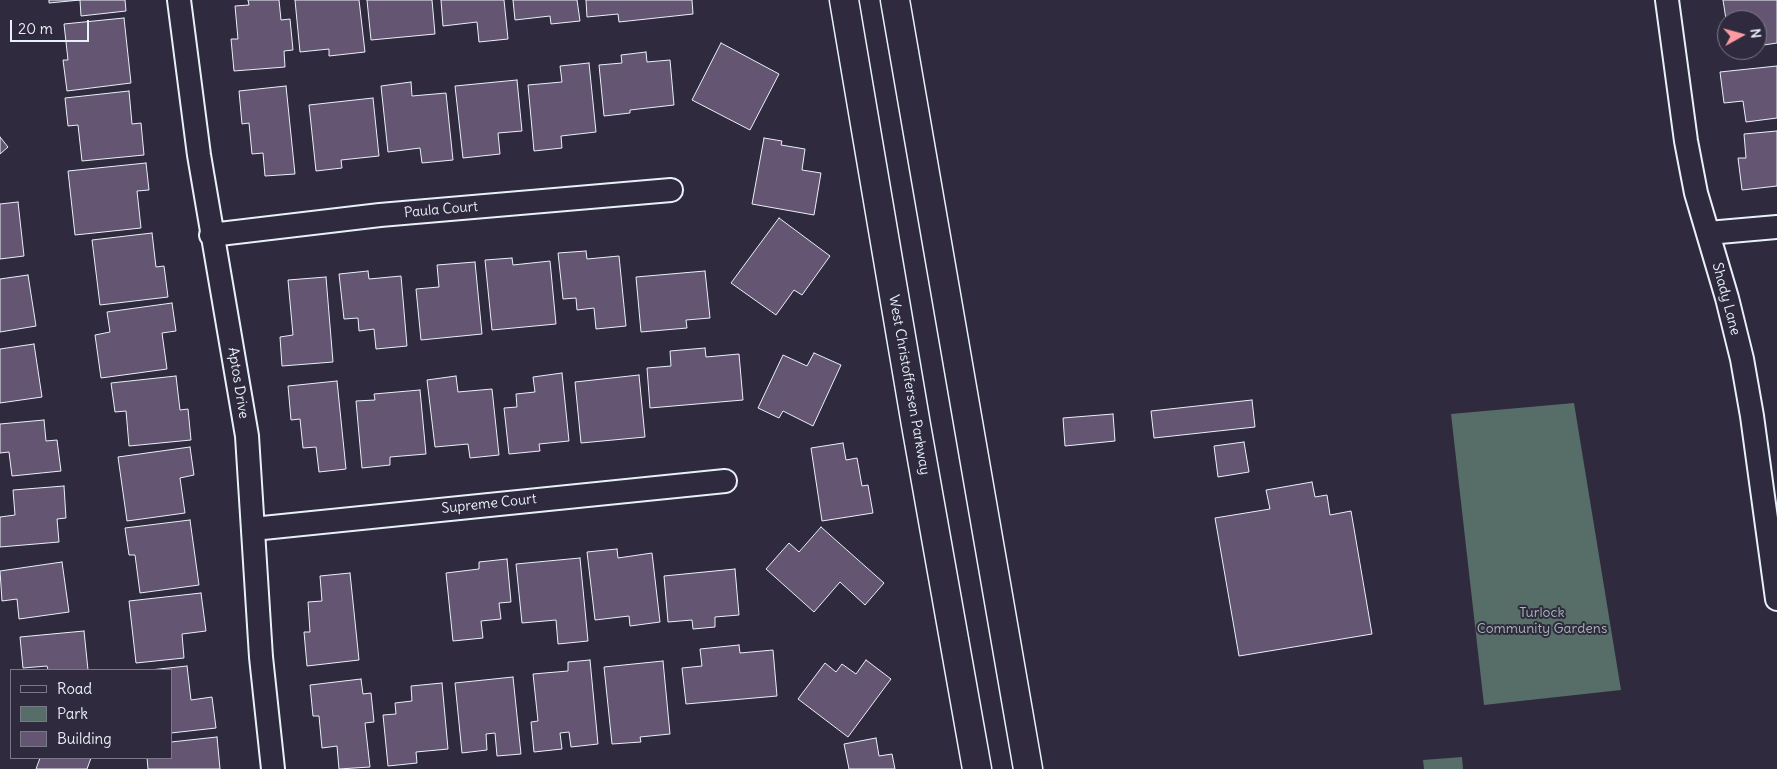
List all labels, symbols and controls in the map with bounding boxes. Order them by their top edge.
scale bar [12,10,91,42]
north arrow [1717,10,1767,60]
text: 20 m [18,19,53,38]
text: N [1746,27,1765,39]
street label: Paula Court [403,198,479,222]
street label: Shady Lane [1708,261,1744,337]
street label: West Christoffersen Parkway [885,294,933,476]
street label: Aptos Drive [224,346,252,420]
street label: Supreme Court [441,491,537,517]
park label: Turlock Community Gardens [1477,605,1607,638]
legend [10,669,172,759]
text: Road [57,679,92,698]
text: Park [57,704,88,723]
text: Building [57,729,112,748]

